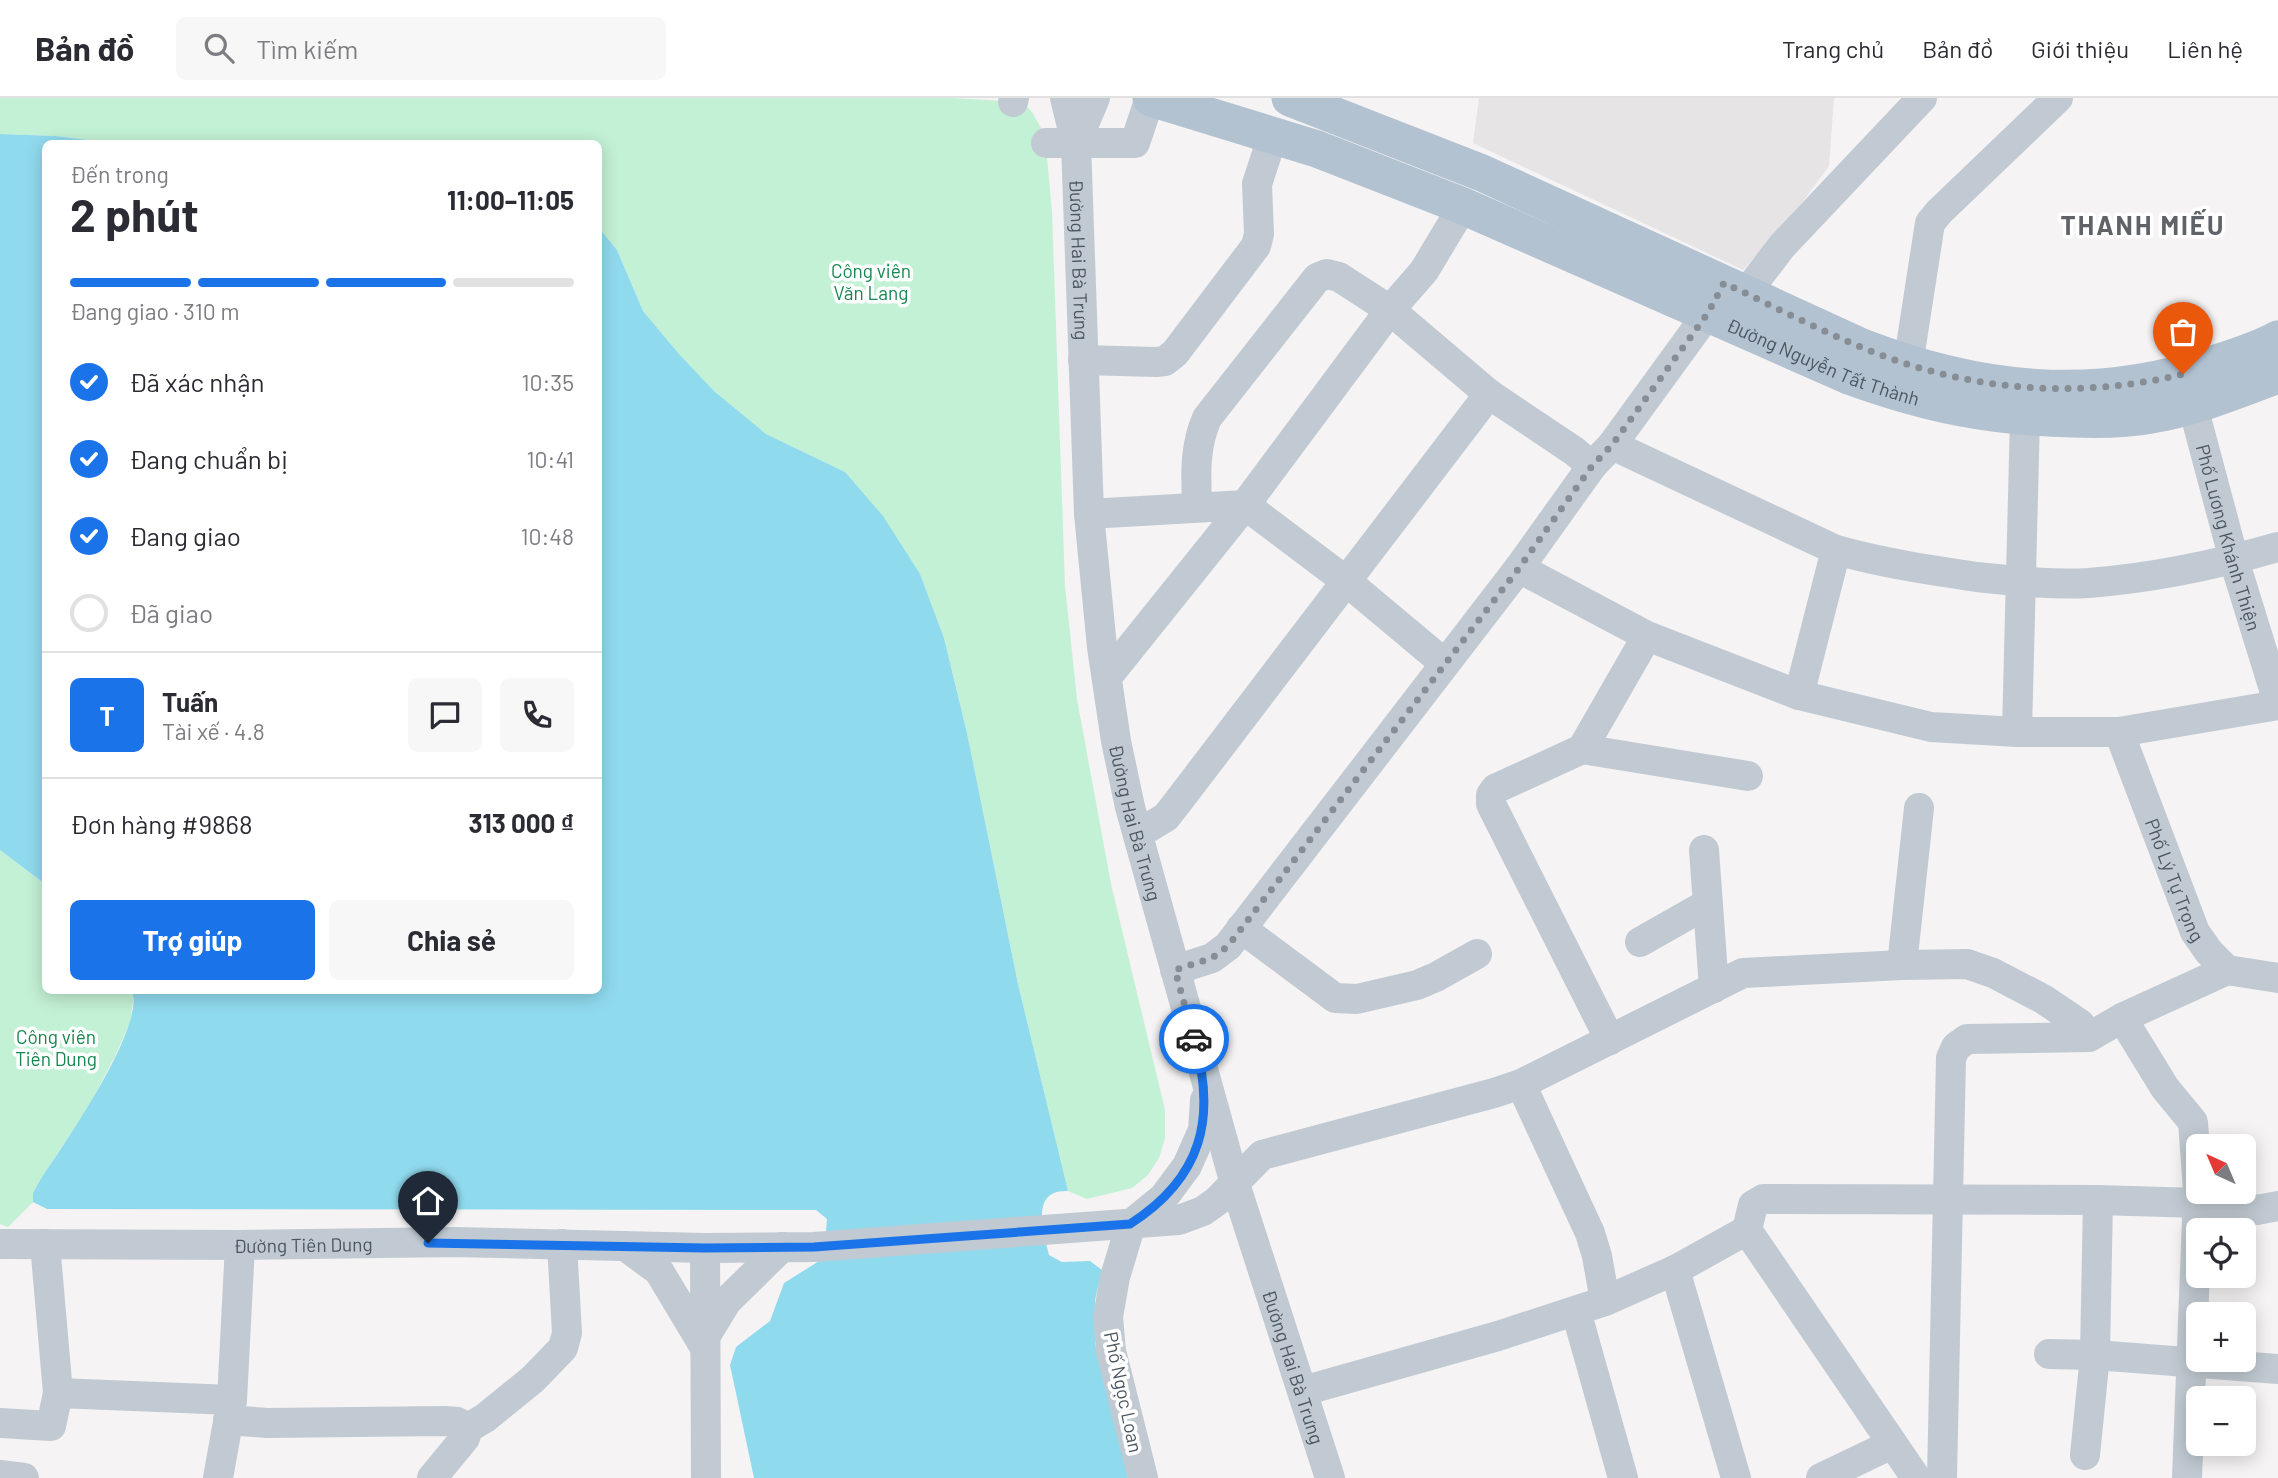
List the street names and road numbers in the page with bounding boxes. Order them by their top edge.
street label: Đường Hai Bà Trưng [1066,179,1094,340]
street label: Đường Nguyễn Tất Thành [1724,312,1922,409]
street label: Phố Lương Khánh Thiện [2192,441,2267,633]
street label: Đường Hai Bà Trưng [1105,742,1167,903]
street label: Phố Lý Tự Trọng [2141,815,2210,946]
street label: Đường Tiên Dung [233,1232,373,1257]
street label: Đường Hai Bà Trưng [1258,1287,1330,1447]
street label: Phố Ngọc Loan [1100,1329,1148,1455]

